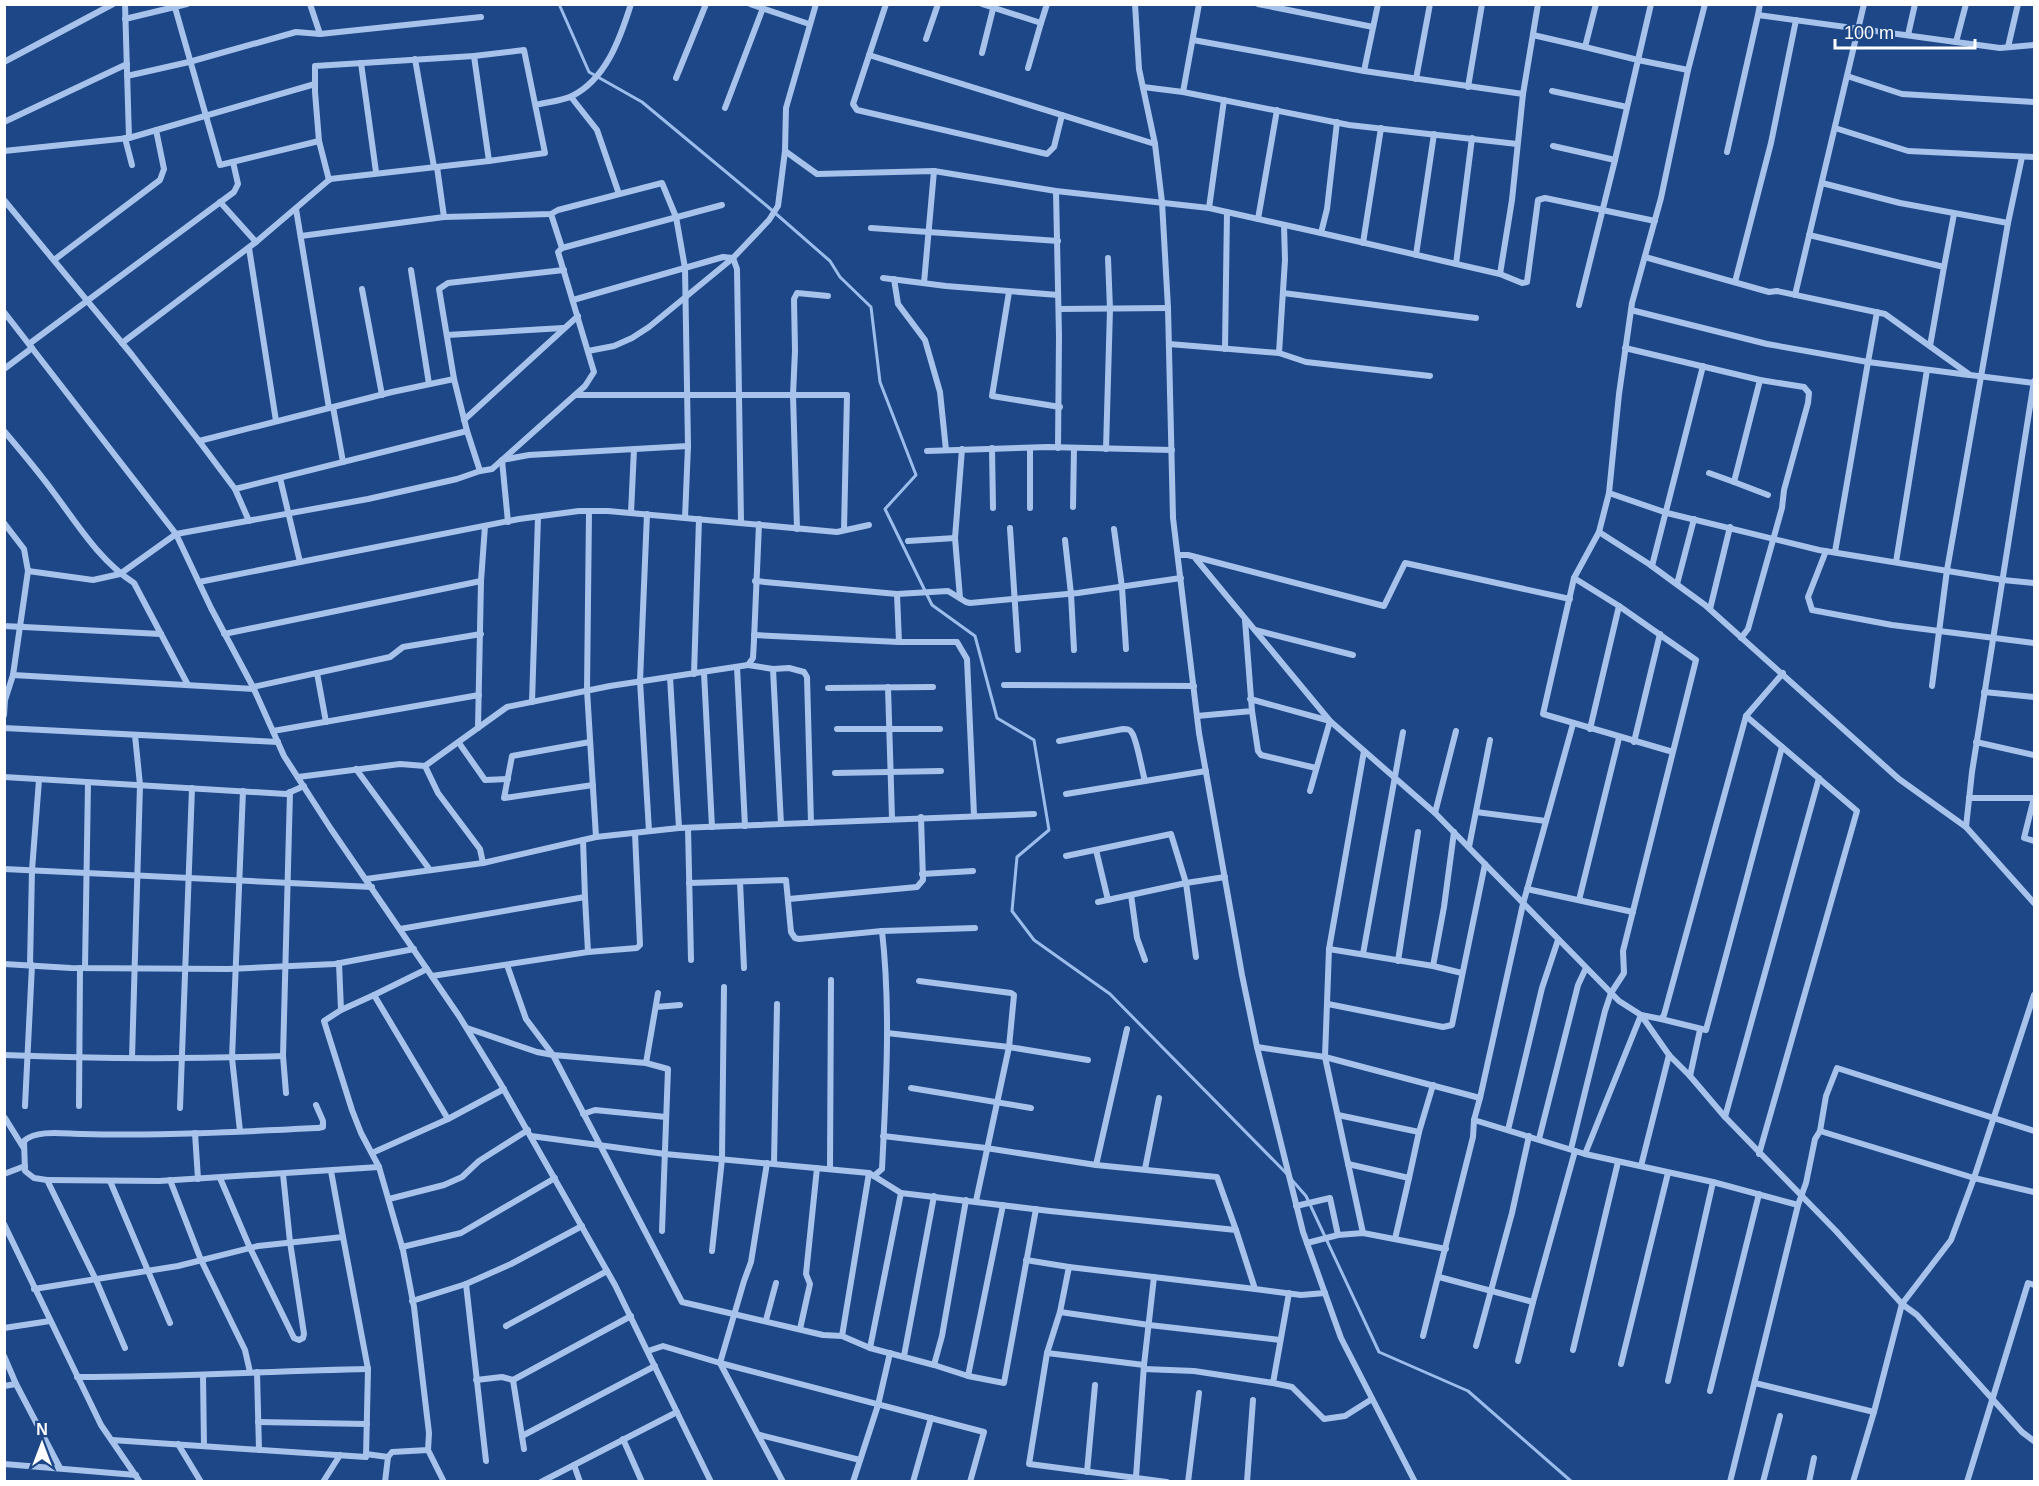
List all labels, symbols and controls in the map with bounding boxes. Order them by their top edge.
scale bar [1835,12,1974,50]
text: 100 m [1844,23,1894,43]
north arrow [12,1414,72,1474]
text: N [36,1421,48,1438]

